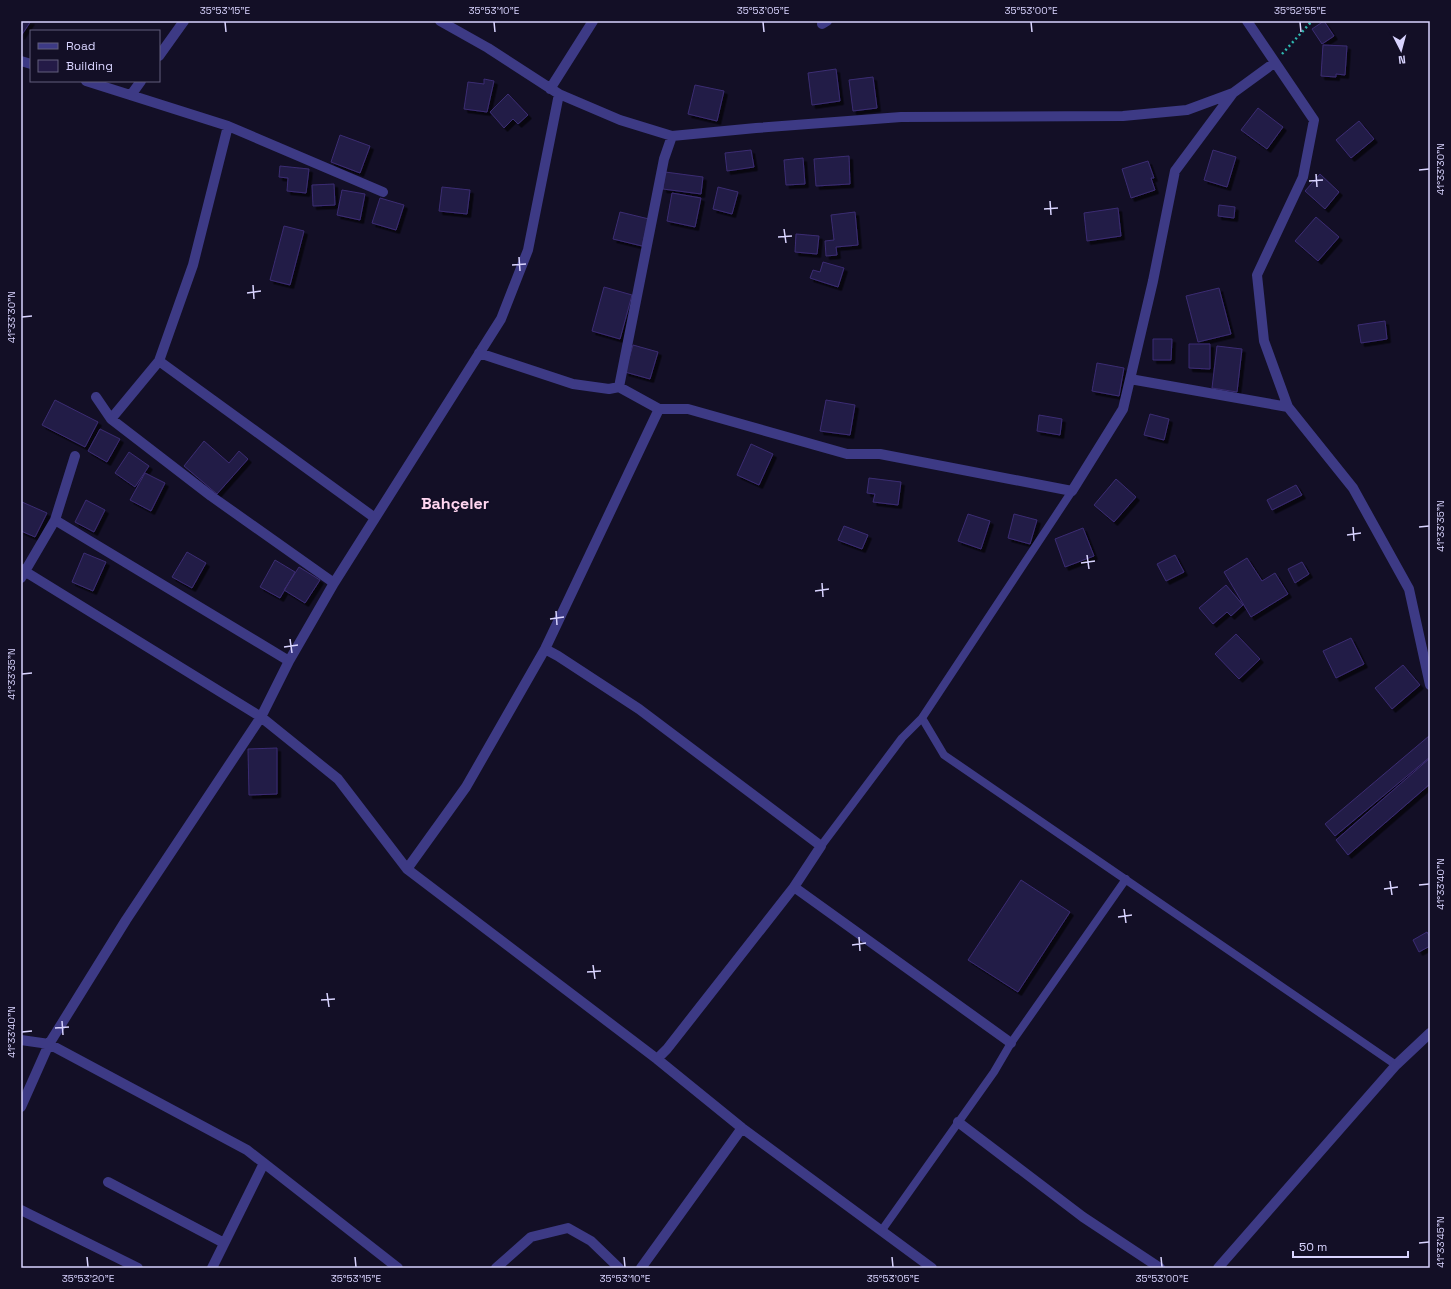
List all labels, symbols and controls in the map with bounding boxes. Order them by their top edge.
text: 35°53'15"E [200,4,251,17]
text: 35°53'10"E [469,4,520,17]
text: 35°53'05"E [737,4,790,17]
text: 35°53'00"E [1004,4,1058,17]
text: 35°52'55"E [1274,4,1326,17]
legend [30,30,160,82]
north arrow [1381,30,1421,70]
text: Road [66,38,95,54]
text: N [1398,53,1406,67]
text: Building [66,58,113,74]
text: 41°33'30"N [1434,143,1447,195]
text: 41°33'30"N [5,291,18,343]
district label: Bahçeler [421,493,489,514]
text: 41°33'35"N [1434,500,1447,552]
text: 41°33'35"N [5,648,18,700]
text: 41°33'40"N [1434,858,1447,910]
text: 41°33'40"N [5,1006,18,1058]
text: 41°33'45"N [1434,1216,1447,1268]
scale bar [1293,1233,1408,1259]
text: 50 m [1299,1239,1327,1255]
text: 35°53'20"E [62,1272,115,1285]
text: 35°53'15"E [331,1272,382,1285]
text: 35°53'10"E [600,1272,651,1285]
text: 35°53'05"E [867,1272,920,1285]
text: 35°53'00"E [1135,1272,1189,1285]

